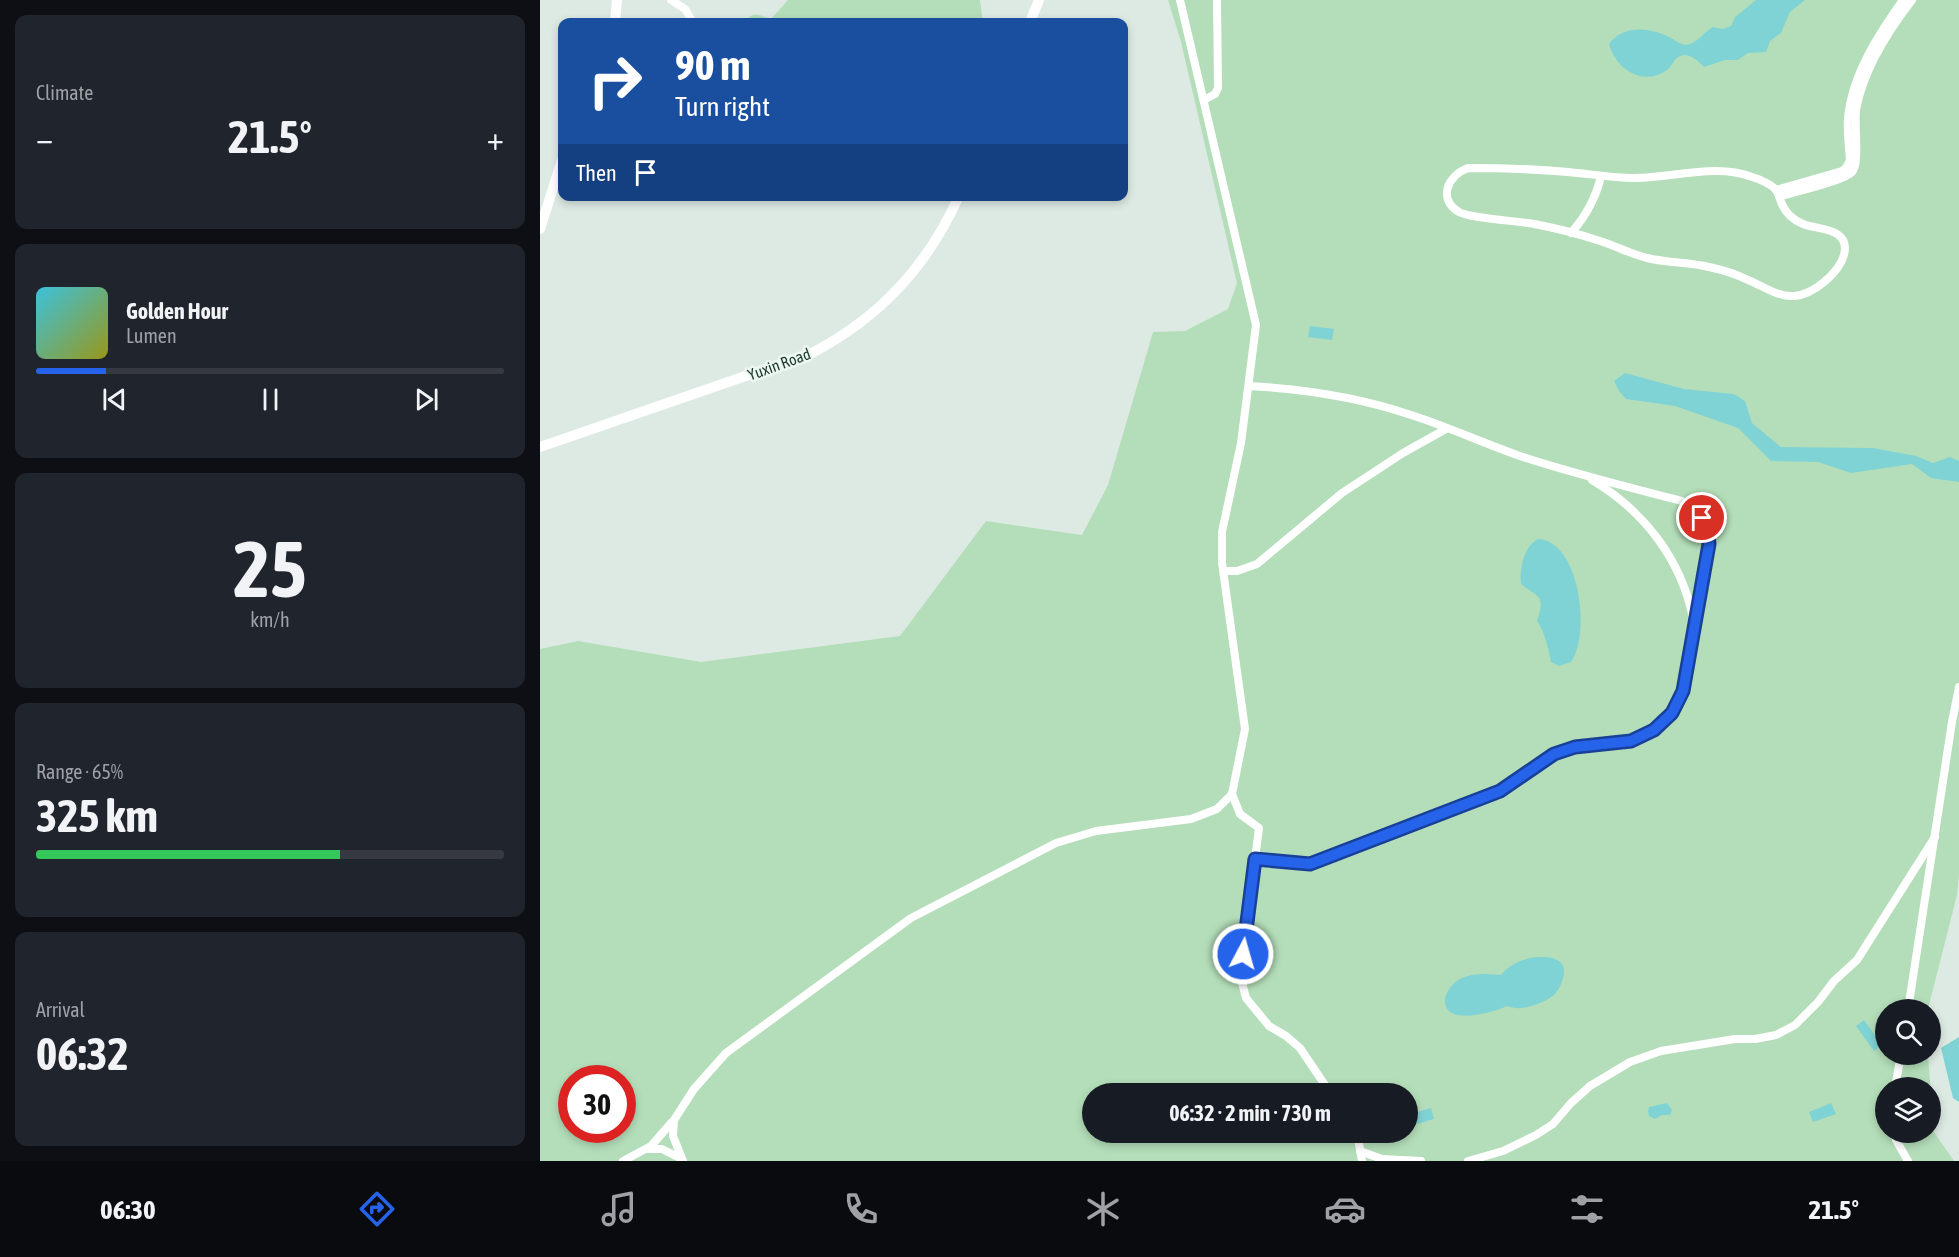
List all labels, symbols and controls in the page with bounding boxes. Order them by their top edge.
text: 90 m [675,41,750,89]
icon: right [576,42,654,120]
text: Climate [36,81,93,104]
text: Turn right [675,91,770,122]
text: 21.5° [228,111,312,163]
text: − [36,119,53,157]
text: + [487,119,504,157]
icon: arrive [629,156,662,189]
text: Then [576,160,617,186]
text: Golden Hour [126,298,228,324]
text: Lumen [126,324,177,347]
street label: Yuxin Road [745,344,813,384]
icon: previous [98,383,131,416]
icon: pause [254,383,287,416]
icon: next [410,383,443,416]
pin [1676,492,1727,543]
icon: arrive [1685,501,1718,534]
text: 25 [233,524,307,614]
text: km/h [250,608,290,631]
text: Range · 65% [36,760,123,783]
text: 325 km [36,790,158,842]
position arrow [1211,922,1275,986]
text: Arrival [36,998,85,1021]
map controls [1875,999,1941,1143]
button: search [1875,999,1941,1065]
text: 06:32 [36,1028,129,1080]
speed limit sign: 30 [558,1065,636,1143]
button: layers [1875,1077,1941,1143]
text: 06:32 · 2 min · 730 m [1169,1100,1331,1126]
icon: directions [356,1188,398,1230]
icon: music [598,1188,640,1230]
icon: phone [840,1188,882,1230]
icon: climate [1082,1188,1124,1230]
icon: car [1324,1188,1366,1230]
icon: filters [1566,1188,1608,1230]
text: 06:30 [100,1194,156,1225]
text: 21.5° [1809,1194,1859,1225]

